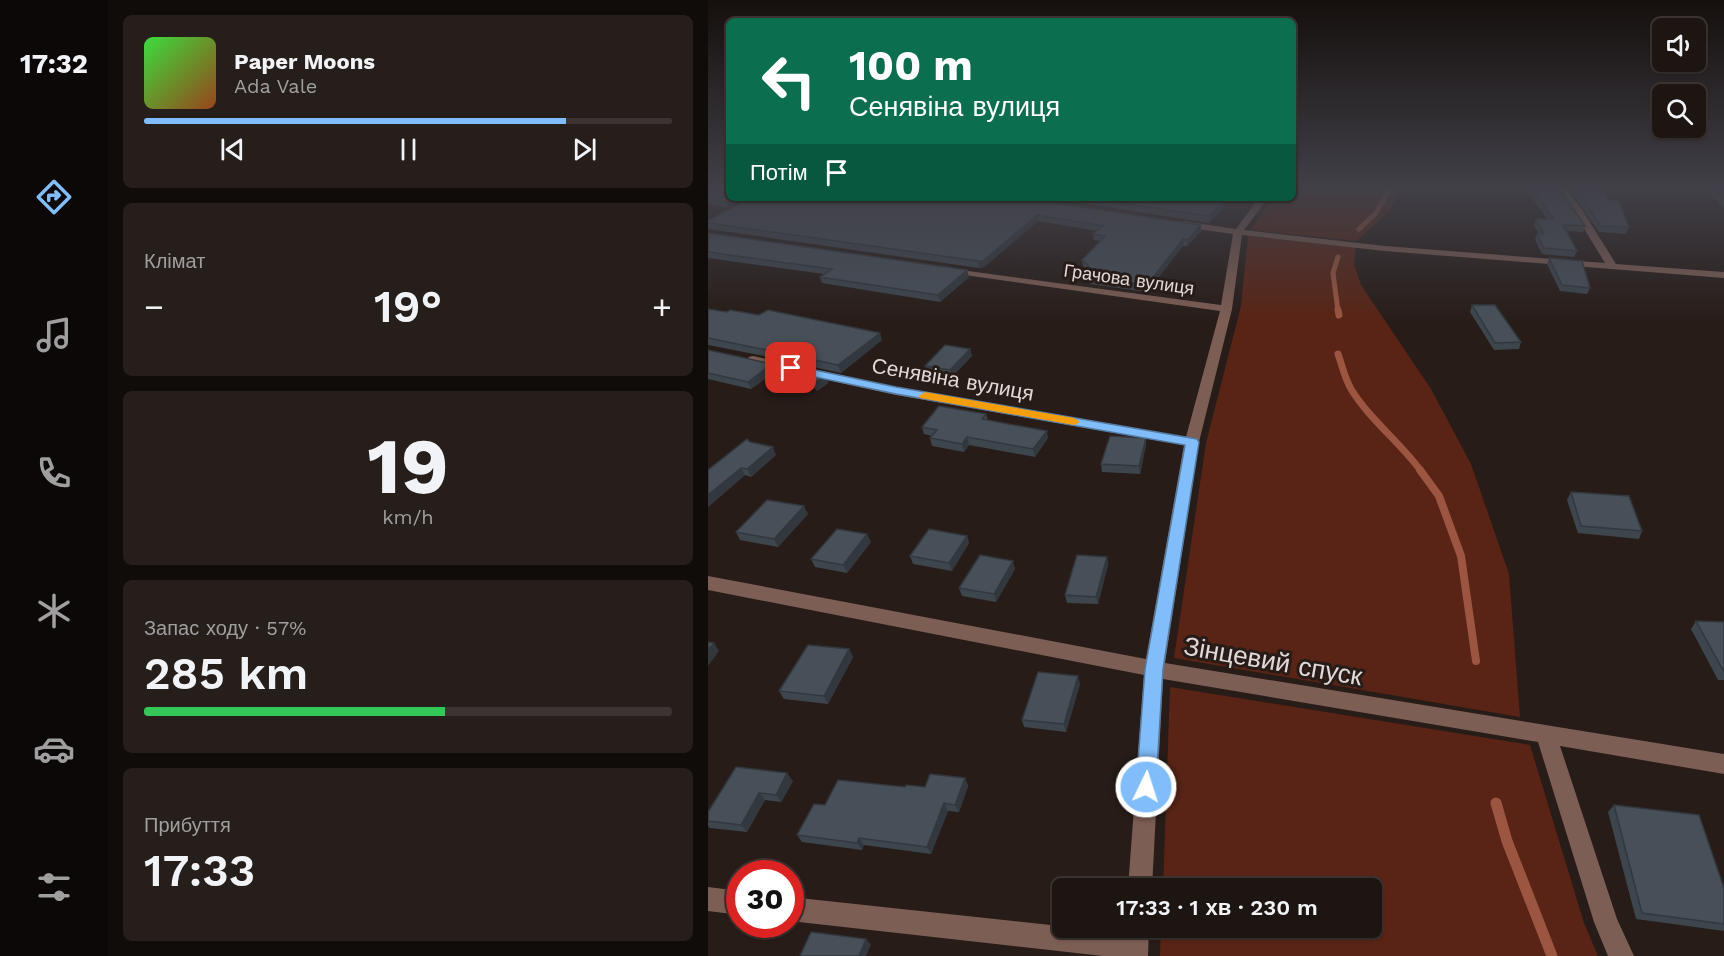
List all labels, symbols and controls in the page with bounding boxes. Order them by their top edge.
map controls [1652,18,1706,138]
button: sound [1652,18,1706,72]
text: 100 m [849,41,973,90]
icon: left [750,42,828,120]
text: 17:32 [20,48,88,80]
text: Paper Moons [234,49,375,74]
text: Ada Vale [234,74,317,98]
button: search [1652,84,1706,138]
text: Сенявіна вулиця [849,91,1060,123]
icon: previous [216,133,249,166]
icon: pause [392,133,425,166]
icon: next [568,133,601,166]
icon: arrive [820,156,853,189]
text: Потім [750,160,808,185]
icon: directions [33,176,75,218]
text: Клімат [144,249,205,273]
street label: Грачова вулиця [1062,259,1196,299]
text: 19° [374,280,442,333]
text: − [144,287,164,326]
text: + [652,287,672,326]
icon: music [33,314,75,356]
pin [765,342,816,393]
icon: arrive [774,351,807,384]
street label: Сенявіна вулиця [870,352,1036,406]
text: 19 [367,420,449,512]
icon: phone [33,452,75,494]
text: km/h [382,505,434,529]
icon: climate [33,590,75,632]
text: Запас ходу · 57% [144,616,306,640]
street label: Зінцевий спуск [1181,631,1365,692]
text: 285 km [144,647,308,700]
icon: car [33,728,75,770]
position arrow [1114,755,1178,819]
text: Прибуття [144,813,231,837]
text: 17:33 [144,844,255,897]
speed limit sign: 30 [726,860,804,938]
icon: filters [33,866,75,908]
text: 17:33 · 1 хв · 230 m [1116,895,1318,920]

